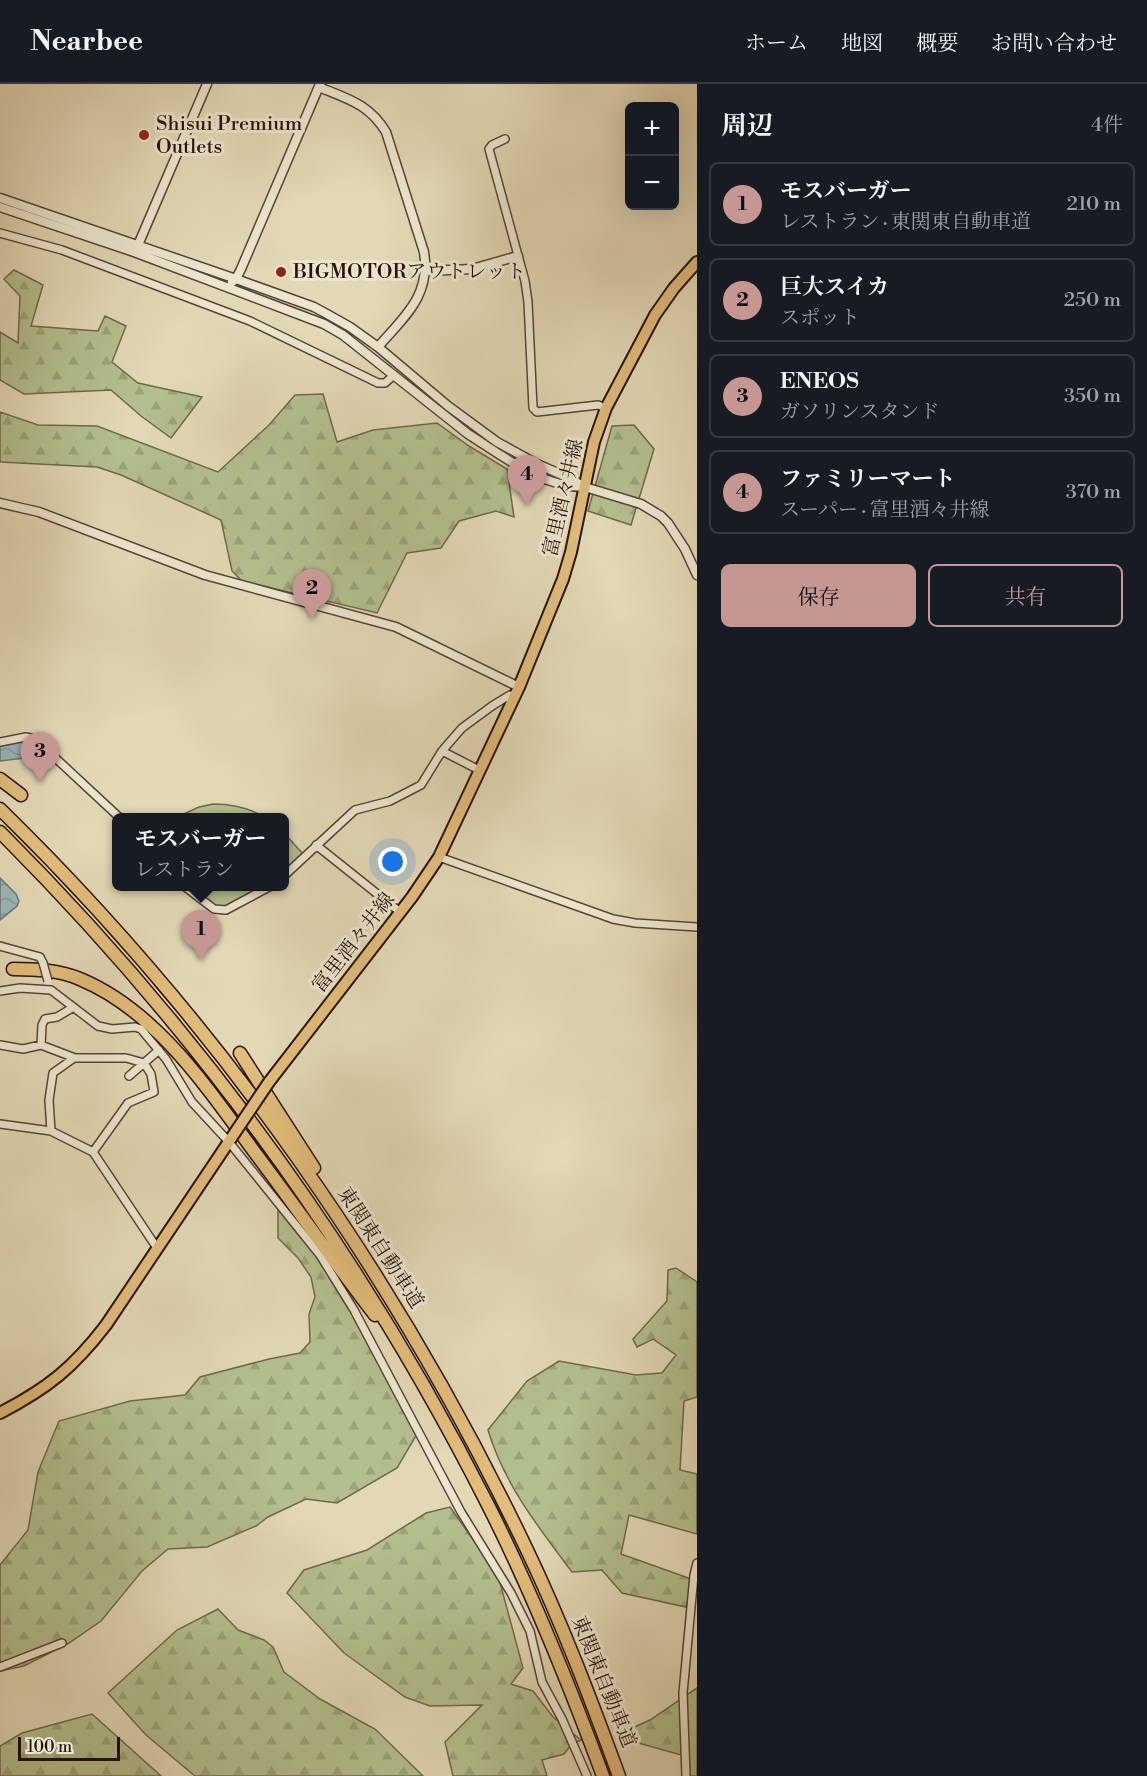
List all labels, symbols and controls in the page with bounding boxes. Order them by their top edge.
text: Nearbee [30,24,143,59]
text: ホーム [745,31,808,57]
text: 地図 [841,31,883,57]
text: 概要 [916,31,958,57]
text: お問い合わせ [991,31,1117,57]
map controls [625,102,679,210]
button: + [625,102,679,156]
text: 周辺 [721,110,773,142]
place label: Shisui Premium Outlets [156,112,303,160]
text: 4件 [1091,113,1123,138]
marker: Shisui Premium Outlets [137,128,151,142]
button: − [625,156,679,210]
text: モスバーガー [780,178,912,205]
text: 1 [738,192,747,217]
text: 210 m [1066,192,1121,217]
text: レストラン · 東関東自動車道 [780,210,1031,235]
place label: BIGMOTORアウトレット [292,260,526,285]
marker: BIGMOTORアウトレット [274,265,288,279]
text: 巨大スイカ [780,274,889,301]
text: 2 [736,288,749,313]
text: 250 m [1064,288,1121,313]
text: スポット [780,306,860,331]
text: ENEOS [780,368,859,395]
text: 3 [736,384,749,409]
text: 350 m [1064,384,1121,409]
text: ガソリンスタンド [780,400,939,425]
street label: 富里酒々井線 [538,437,590,559]
pin: 4 [508,456,546,505]
text: ファミリーマート [780,466,956,493]
text: 4 [736,480,749,505]
text: 370 m [1066,480,1121,505]
text: スーパー · 富里酒々井線 [780,498,990,523]
button: 保存 [721,564,916,627]
button: 共有 [928,564,1123,627]
pin: 2 [292,570,332,619]
pin: 3 [20,732,60,782]
popup [112,813,289,891]
text: モスバーガー [135,826,266,853]
your location [378,847,407,876]
text: レストラン [135,858,234,883]
street label: 富里酒々井線 [307,888,401,998]
pin: 1 [182,910,220,960]
street label: 東関東自動車道 [331,1182,429,1314]
street label: 東関東自動車道 [565,1612,641,1752]
scale bar [18,1734,120,1762]
text: 100 m [27,1737,72,1757]

